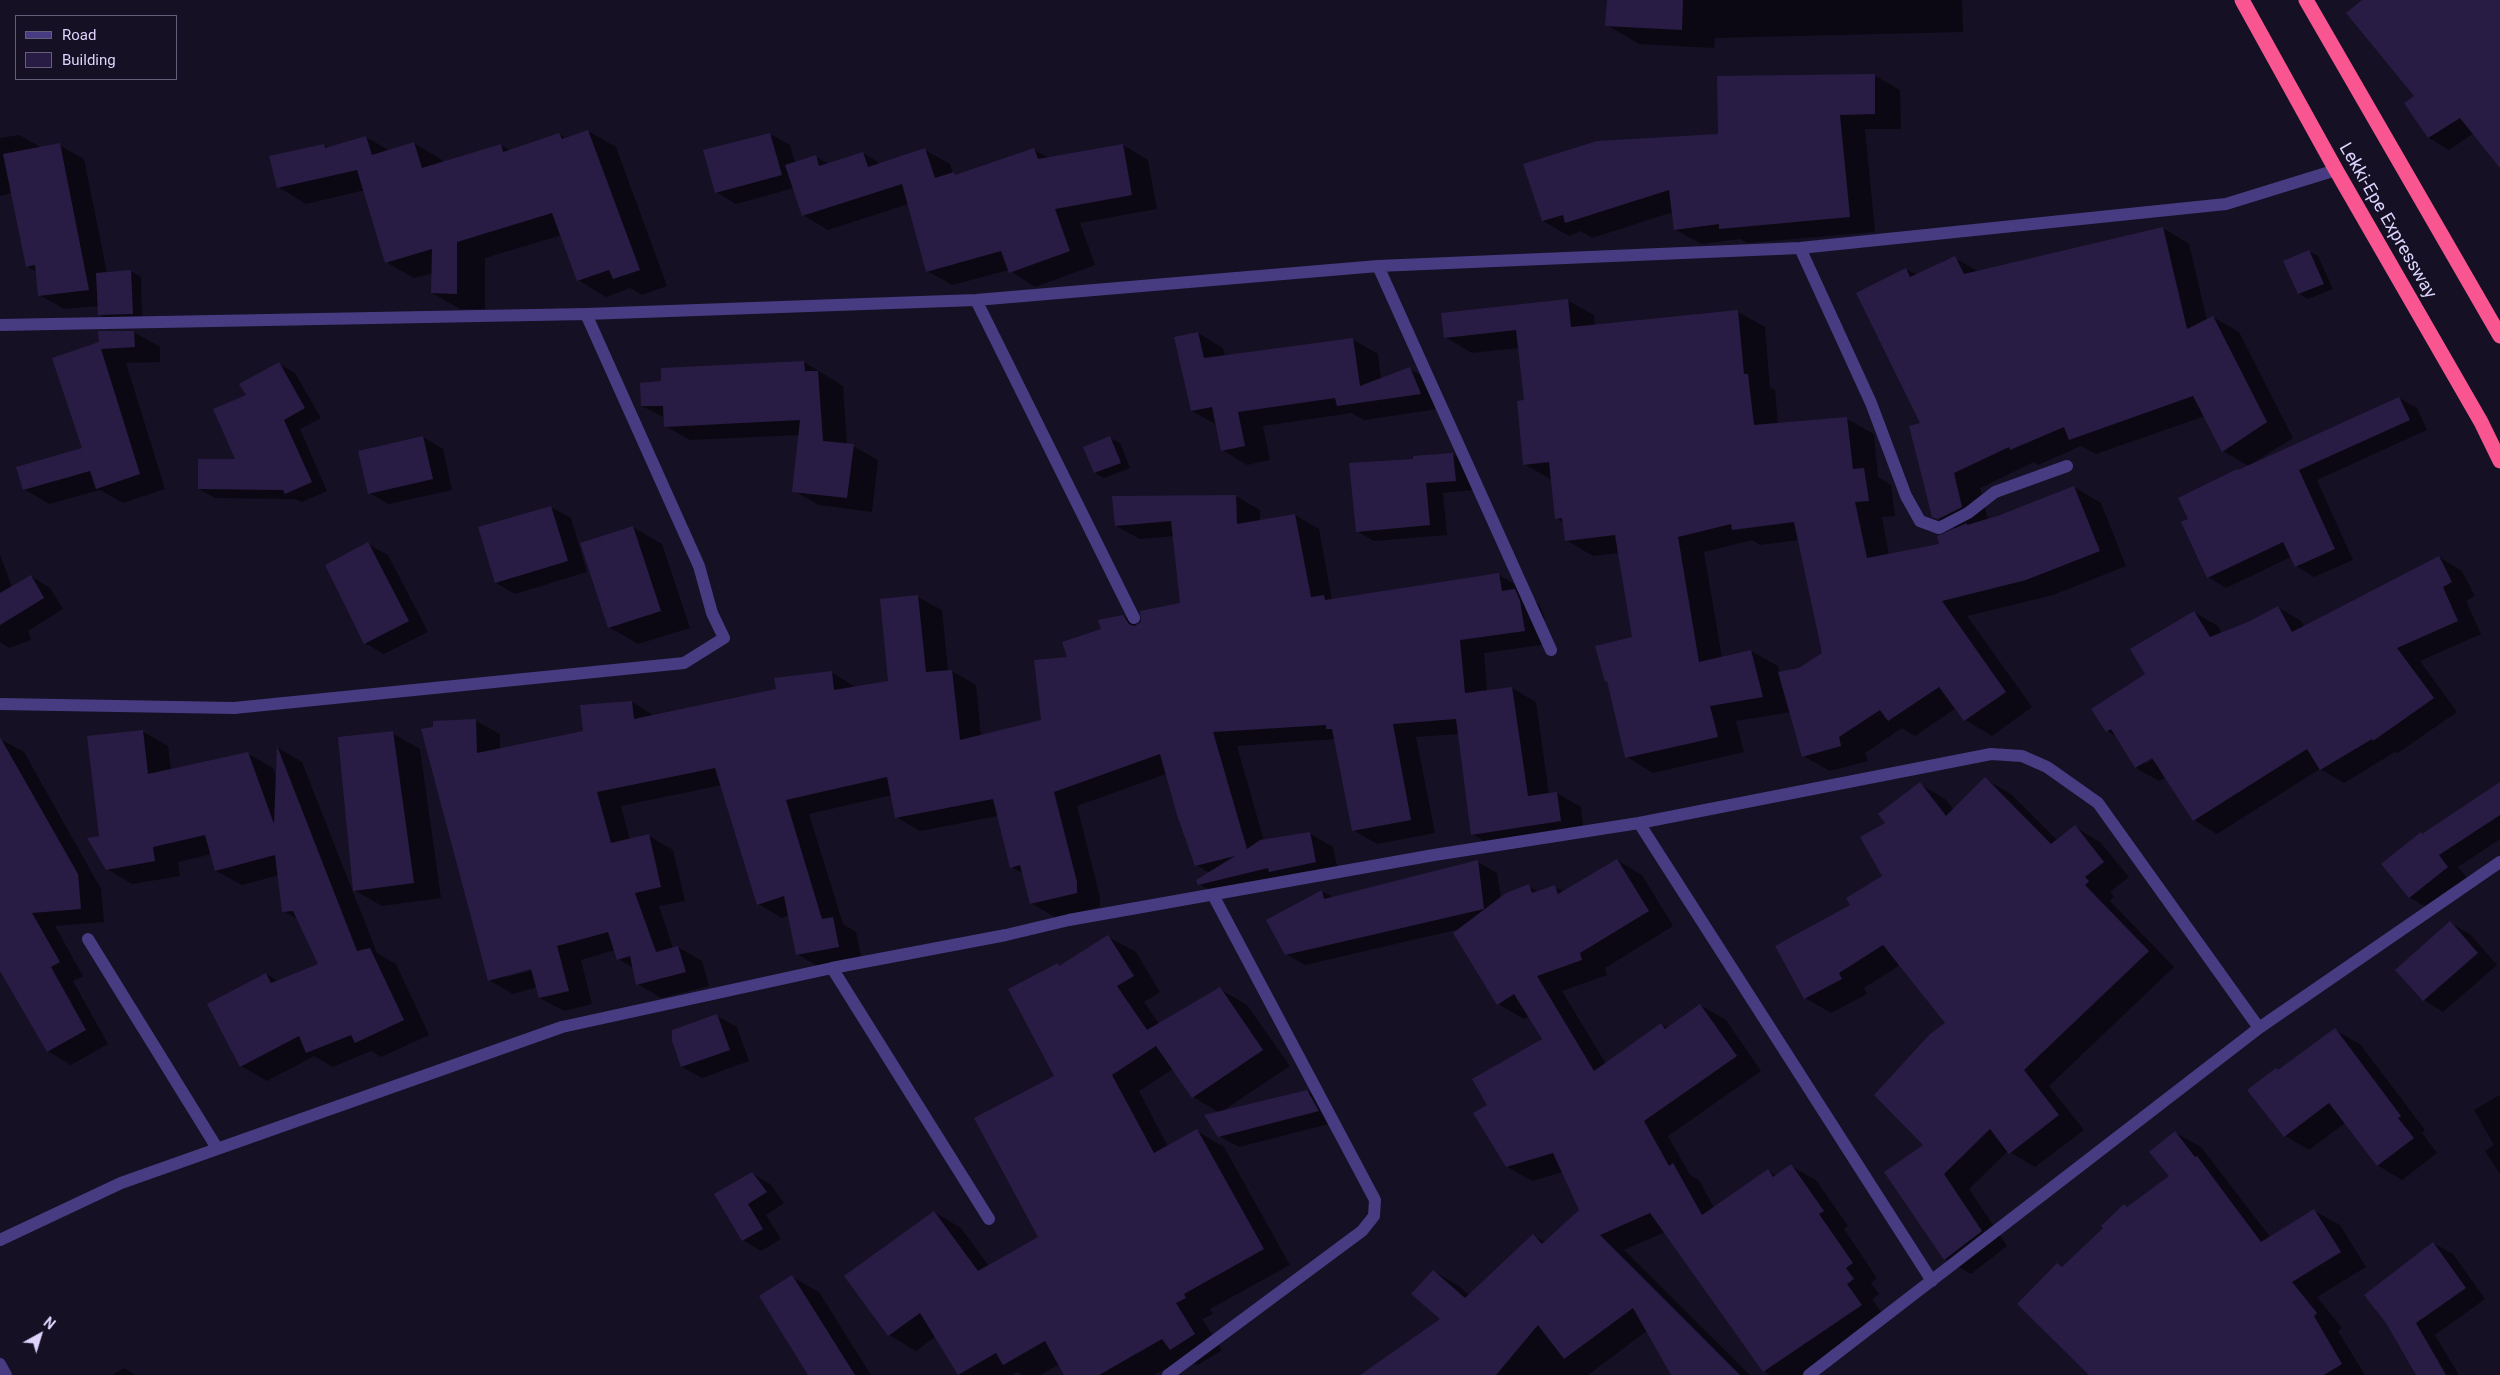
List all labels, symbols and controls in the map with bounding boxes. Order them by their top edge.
legend [15,15,178,80]
text: Road [62,26,96,44]
text: Building [62,51,116,69]
street label: Lekki-Epe Expressway [2334,139,2440,303]
north arrow [15,1310,65,1360]
text: N [41,1314,58,1333]

